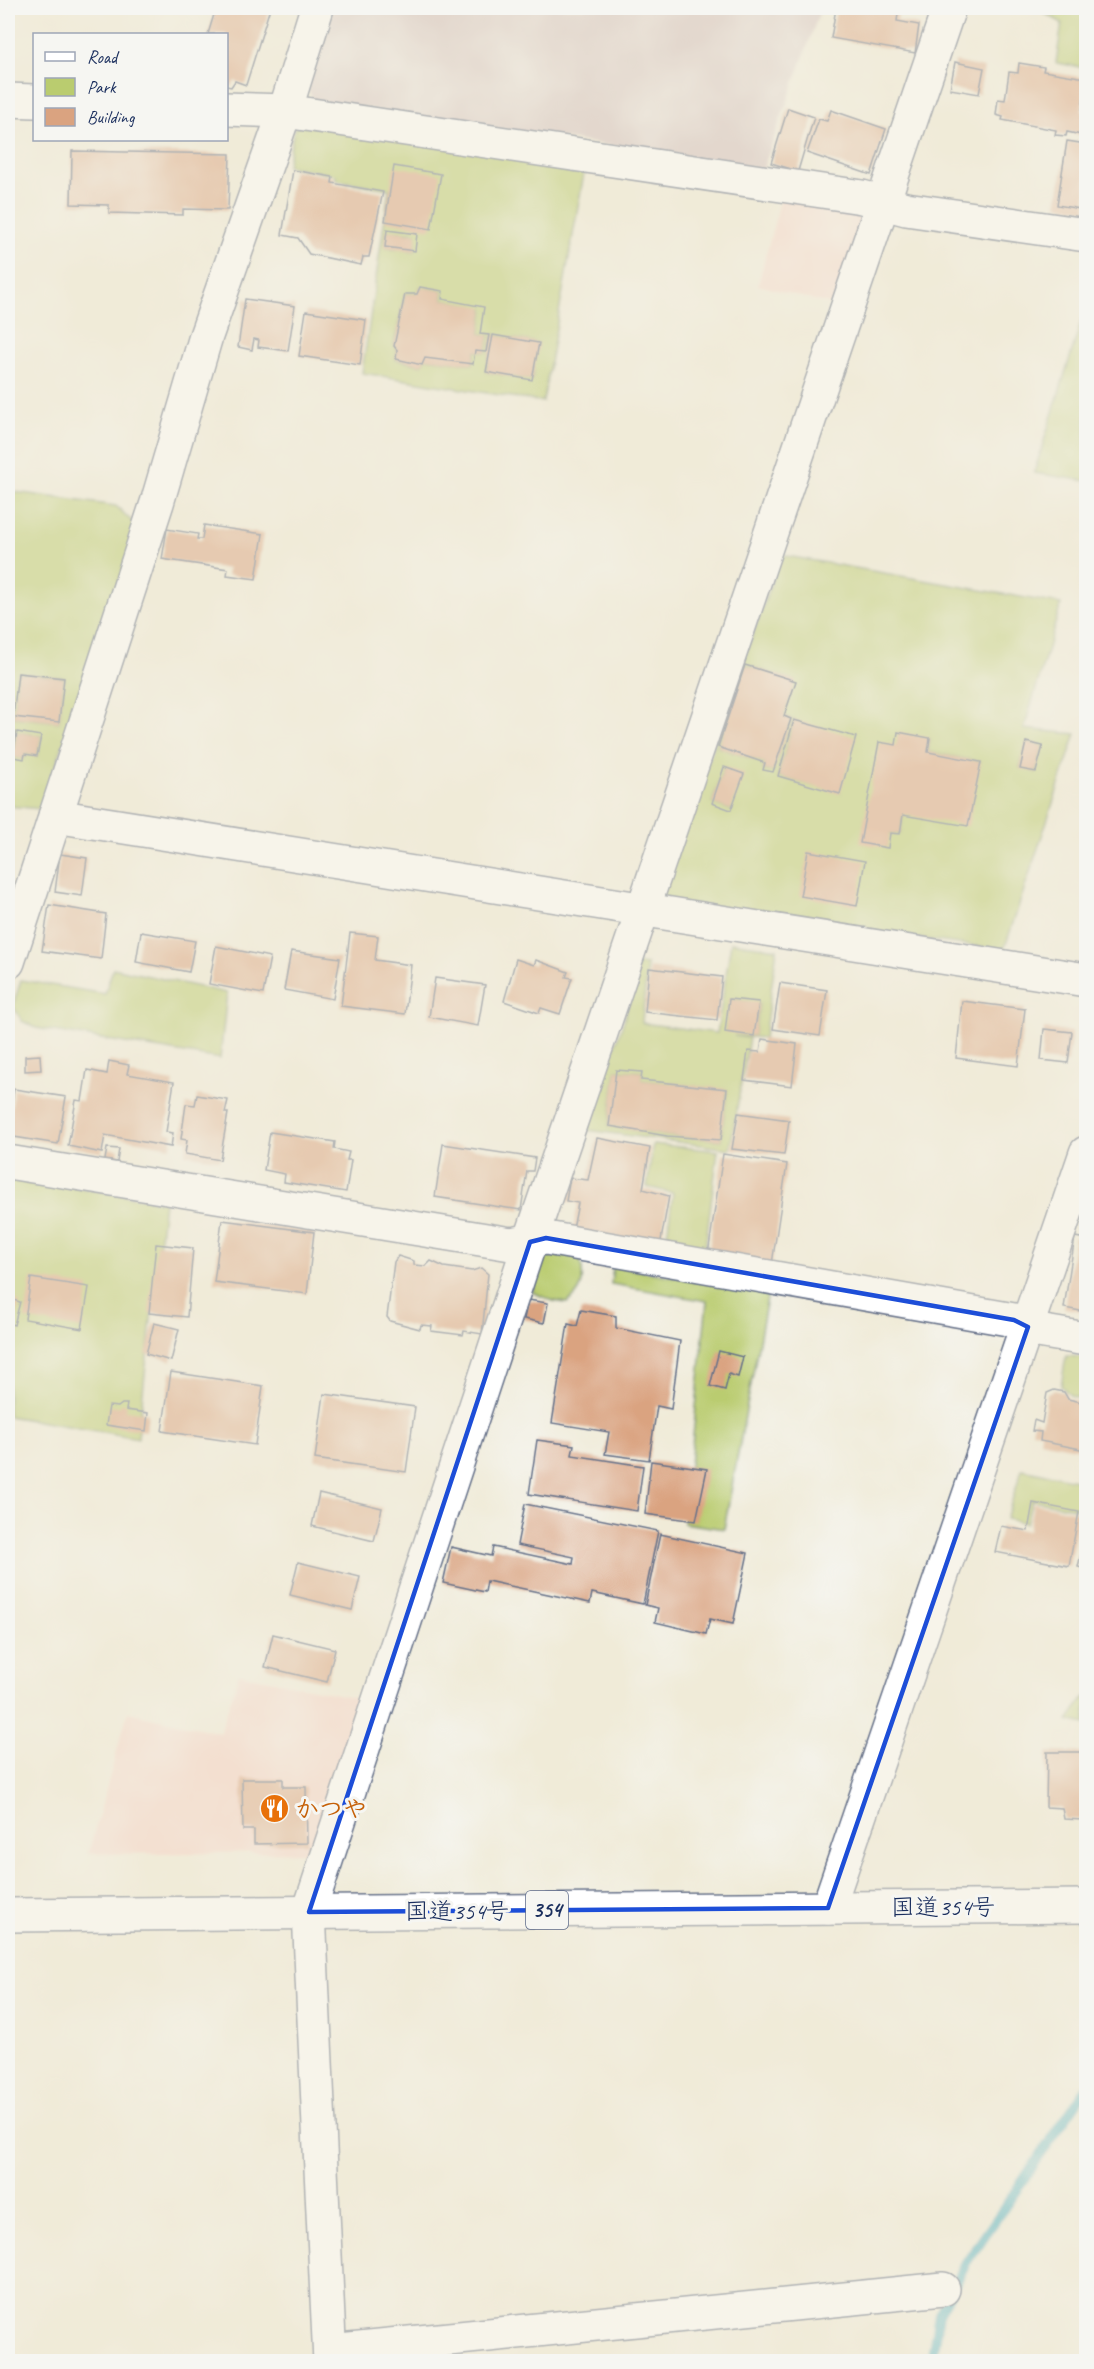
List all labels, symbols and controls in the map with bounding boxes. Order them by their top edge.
legend [33,33,228,141]
text: Road [87,46,120,68]
text: Park [87,76,117,98]
text: Building [87,106,136,128]
restaurant icon: かつや [258,1793,290,1825]
place label: かつや [295,1794,367,1824]
road number: 354 [526,1891,568,1929]
street label: 国道354号 [891,1892,995,1922]
street label: 国道354号 [405,1896,509,1926]

